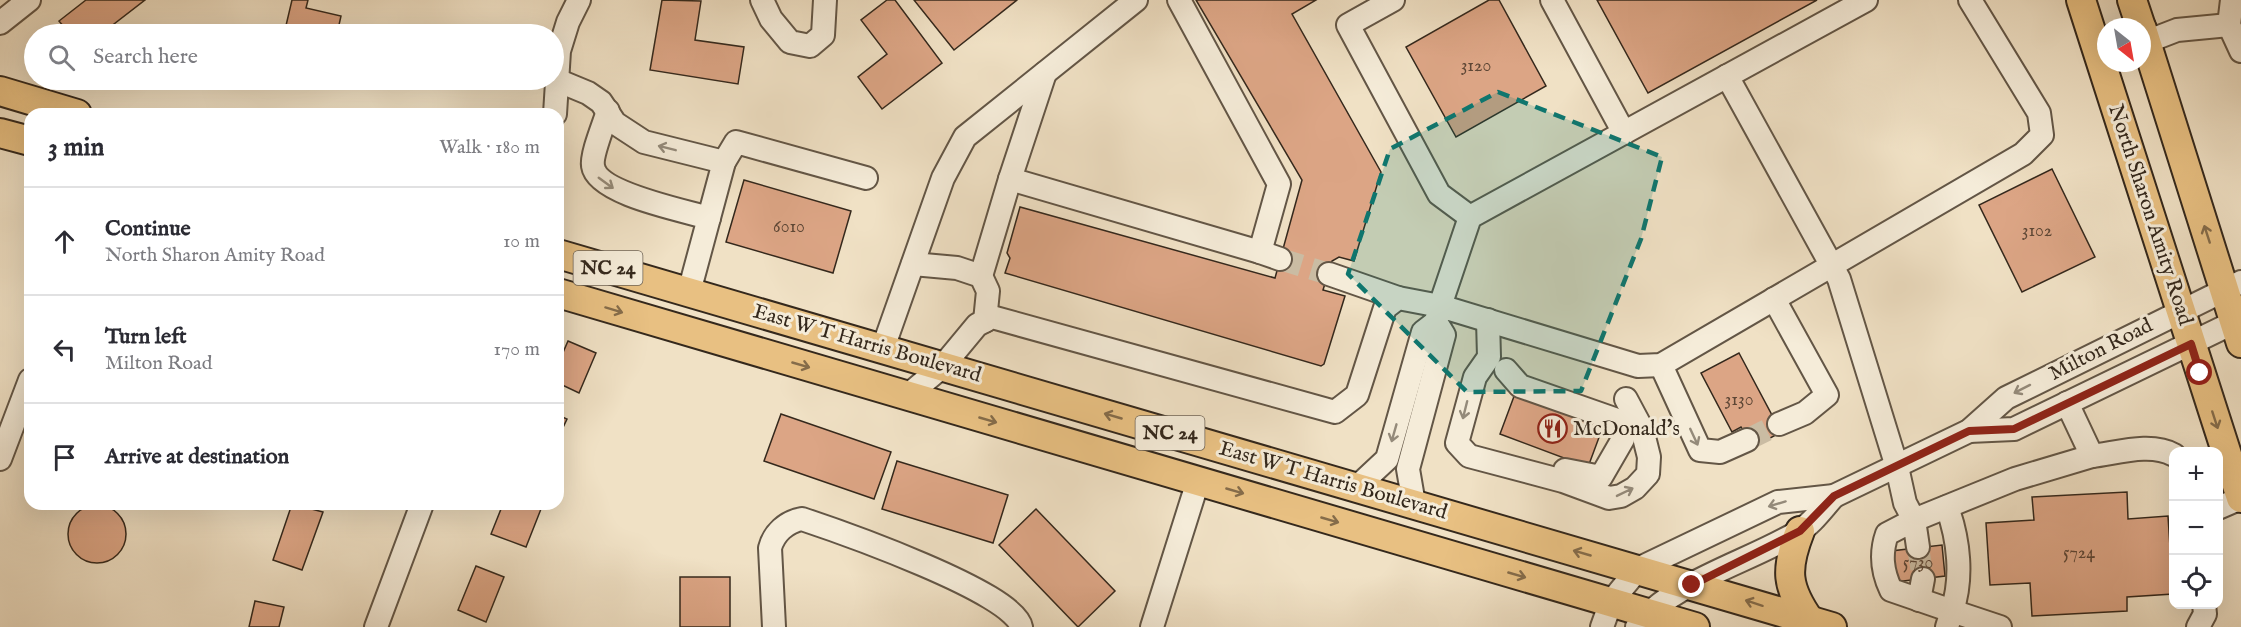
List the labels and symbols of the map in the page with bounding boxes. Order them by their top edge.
north arrow [2097,18,2151,72]
house number: 3120 [1461,55,1491,78]
street label: North Sharon Amity Road [2101,101,2199,330]
one-way arrow [658,142,677,154]
one-way arrow [598,176,614,189]
house number: 6010 [773,216,805,239]
house number: 3102 [2022,220,2052,243]
one-way arrow [2201,225,2212,244]
road number: NC 24 [574,251,642,285]
street label: East W T Harris Boulevard [750,299,985,390]
one-way arrow [604,305,623,316]
street label: Milton Road [2045,312,2158,388]
route start [2186,359,2212,385]
one-way arrow [791,360,810,371]
one-way arrow [2014,384,2032,396]
house number: 3130 [1725,389,1754,412]
one-way arrow [1459,400,1471,419]
one-way arrow [1104,410,1123,421]
one-way arrow [2211,410,2222,429]
restaurant icon: McDonald's [1536,413,1568,445]
one-way arrow [978,415,997,426]
road number: NC 24 [1136,416,1204,450]
place label: McDonald's [1573,416,1680,443]
one-way arrow [1388,423,1399,442]
one-way arrow [1688,428,1700,446]
street label: East W T Harris Boulevard [1216,436,1451,527]
one-way arrow [1225,486,1244,497]
one-way arrow [1616,486,1634,498]
one-way arrow [1768,499,1787,510]
one-way arrow [1320,515,1339,526]
house number: 5724 [2063,542,2095,565]
one-way arrow [1573,547,1592,558]
house number: 5730 [1903,552,1933,575]
one-way arrow [1507,570,1526,581]
route end [1678,571,1704,597]
one-way arrow [1745,597,1764,608]

